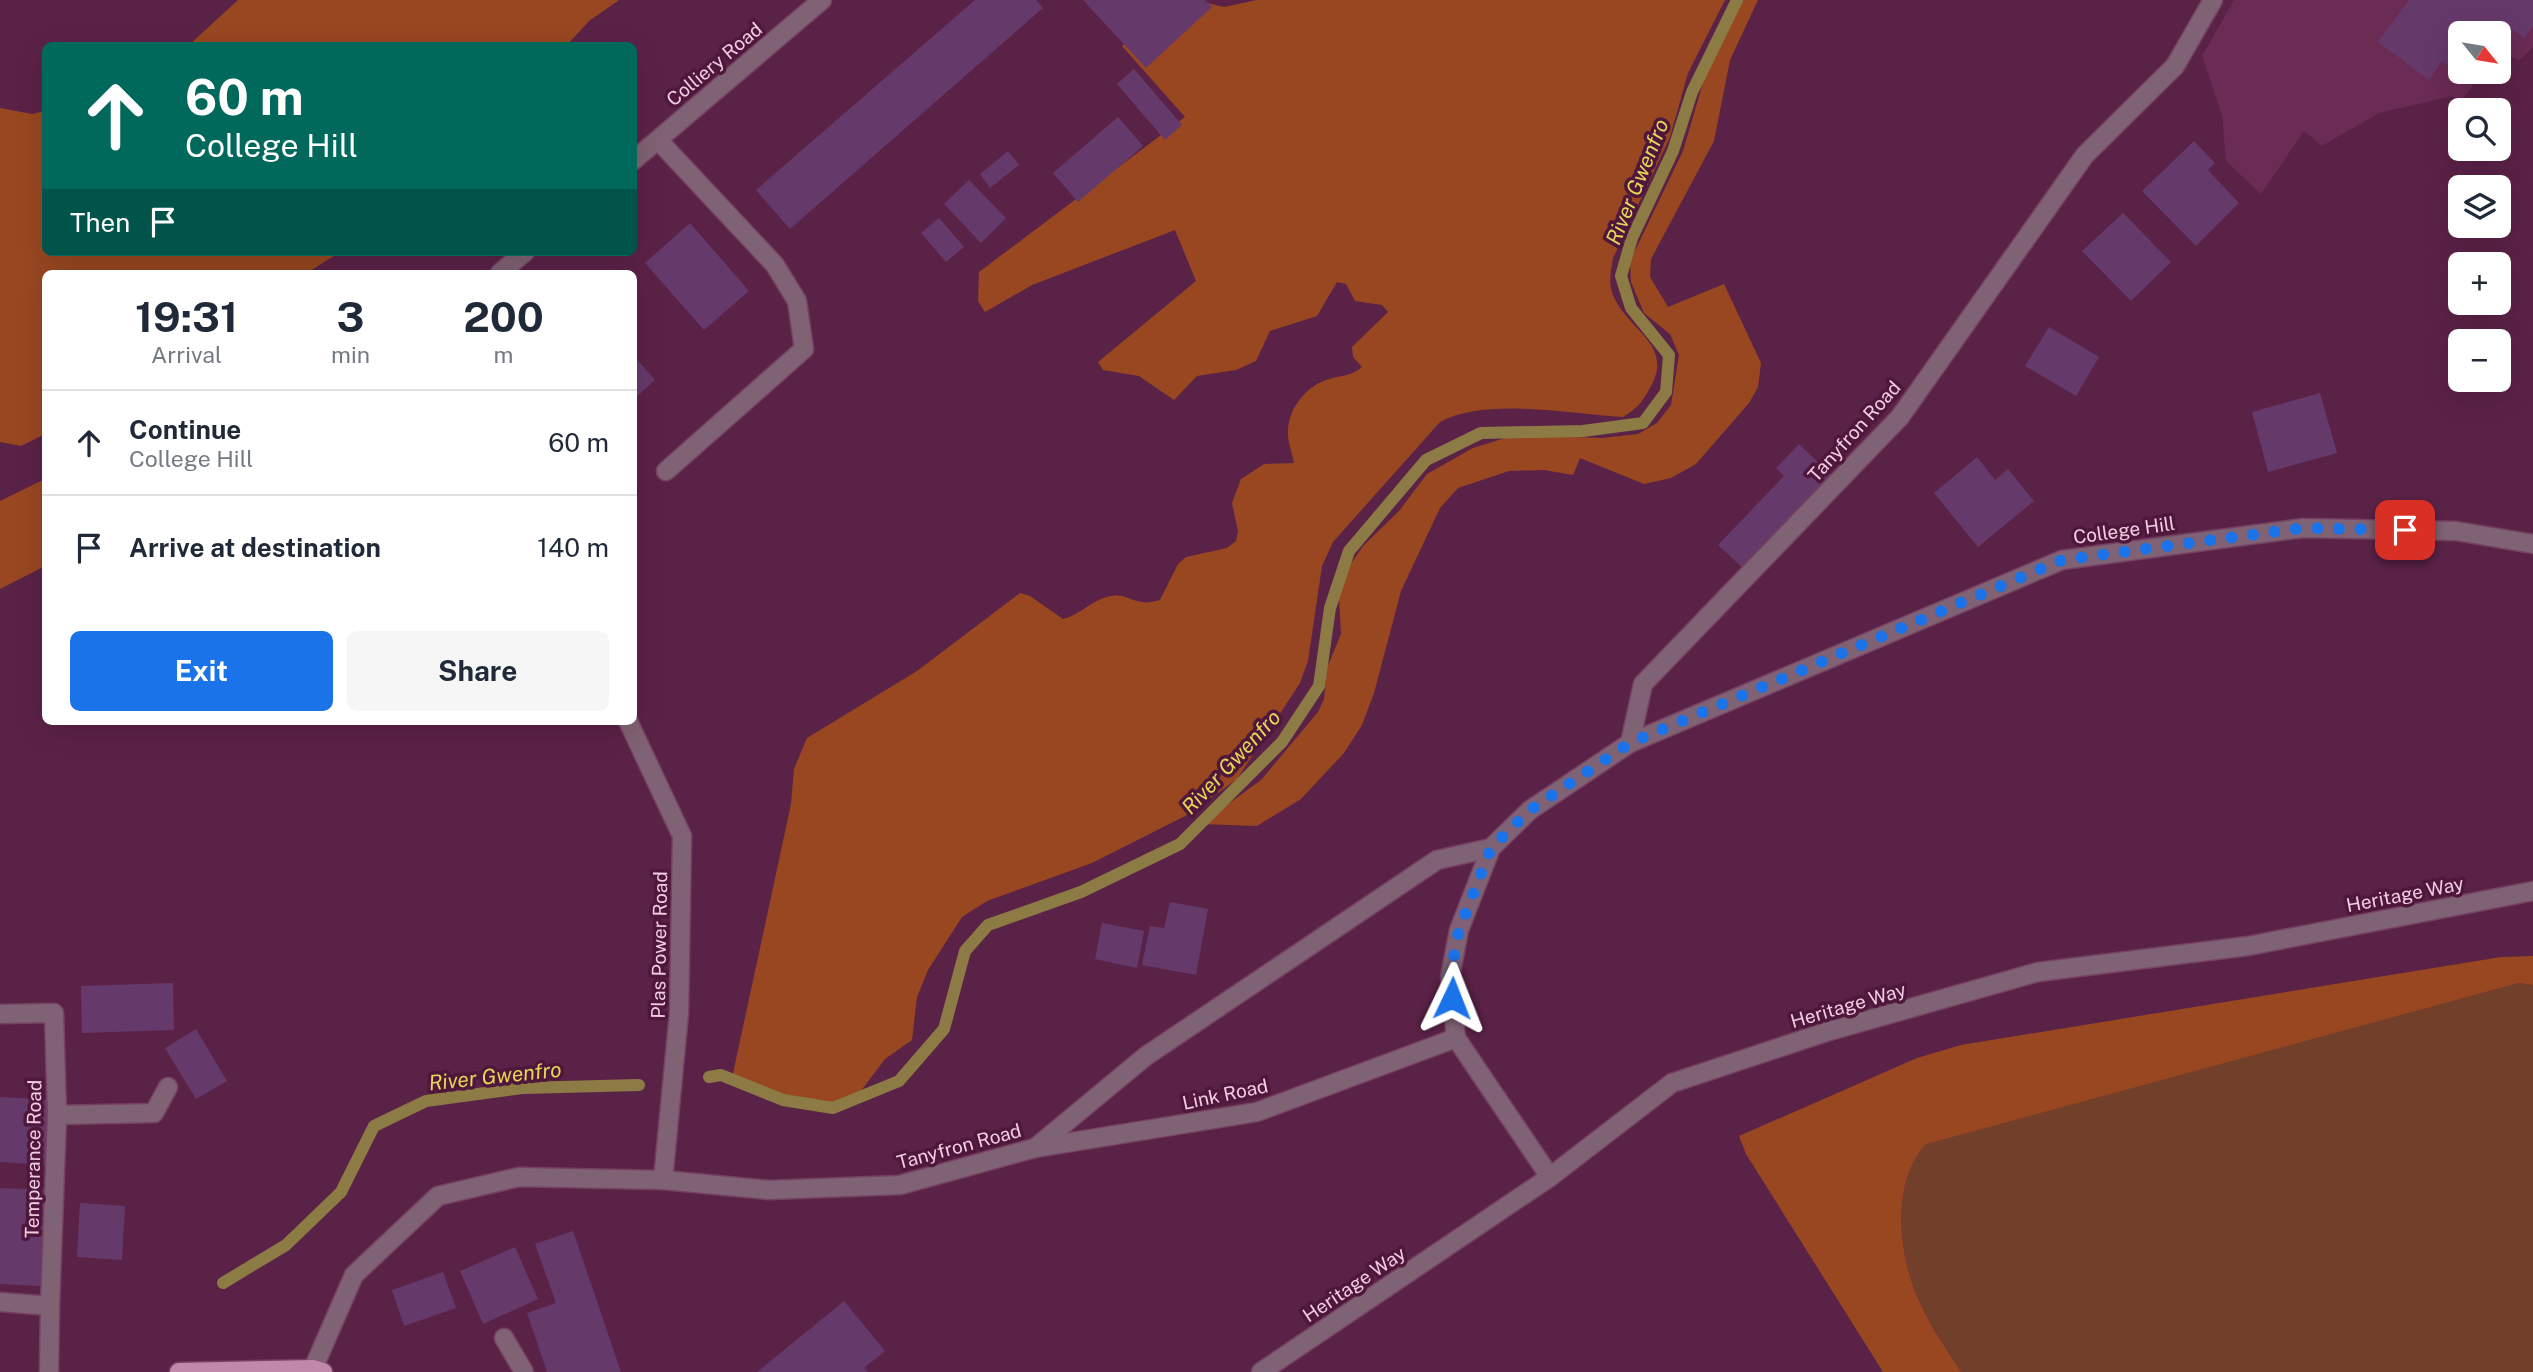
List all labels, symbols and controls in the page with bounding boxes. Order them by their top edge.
street label: Colliery Road [662,18,766,110]
north arrow [2448,21,2511,84]
map controls [2448,21,2511,392]
text: 60 m [185,68,304,126]
icon: ahead [70,70,161,161]
button: search [2448,98,2511,161]
water label: River Gwenfro [1600,116,1674,248]
text: College Hill [185,127,358,164]
button: layers [2448,175,2511,238]
icon: arrive [144,203,182,241]
text: Then [70,207,130,238]
button: + [2448,252,2511,315]
text: 19:31 [135,292,238,341]
text: 3 [337,292,365,341]
text: 200 [463,292,544,341]
button: − [2448,329,2511,392]
text: Arrival [151,341,222,368]
text: min [331,341,370,368]
text: m [494,341,513,368]
street label: Tanyfron Road [1803,376,1905,486]
text: Continue [129,414,241,445]
icon: ahead [70,424,108,462]
text: 60 m [548,427,609,458]
text: College Hill [129,445,253,472]
pin [2375,500,2435,560]
icon: arrive [2386,511,2424,549]
street label: College Hill [2072,512,2176,548]
icon: arrive [70,529,108,567]
text: Arrive at destination [129,532,381,563]
text: 140 m [537,532,609,563]
button: Exit [70,631,333,711]
button: Share [347,631,609,711]
water label: River Gwenfro [1176,705,1286,819]
street label: Plas Power Road [647,871,671,1019]
street label: Heritage Way [2344,872,2466,916]
position arrow [1415,961,1489,1035]
street label: Heritage Way [1788,978,1908,1032]
water label: River Gwenfro [427,1057,563,1095]
street label: Link Road [1180,1074,1270,1114]
street label: Temperance Road [21,1080,45,1238]
street label: Tanyfron Road [894,1119,1024,1173]
street label: Heritage Way [1298,1242,1410,1326]

